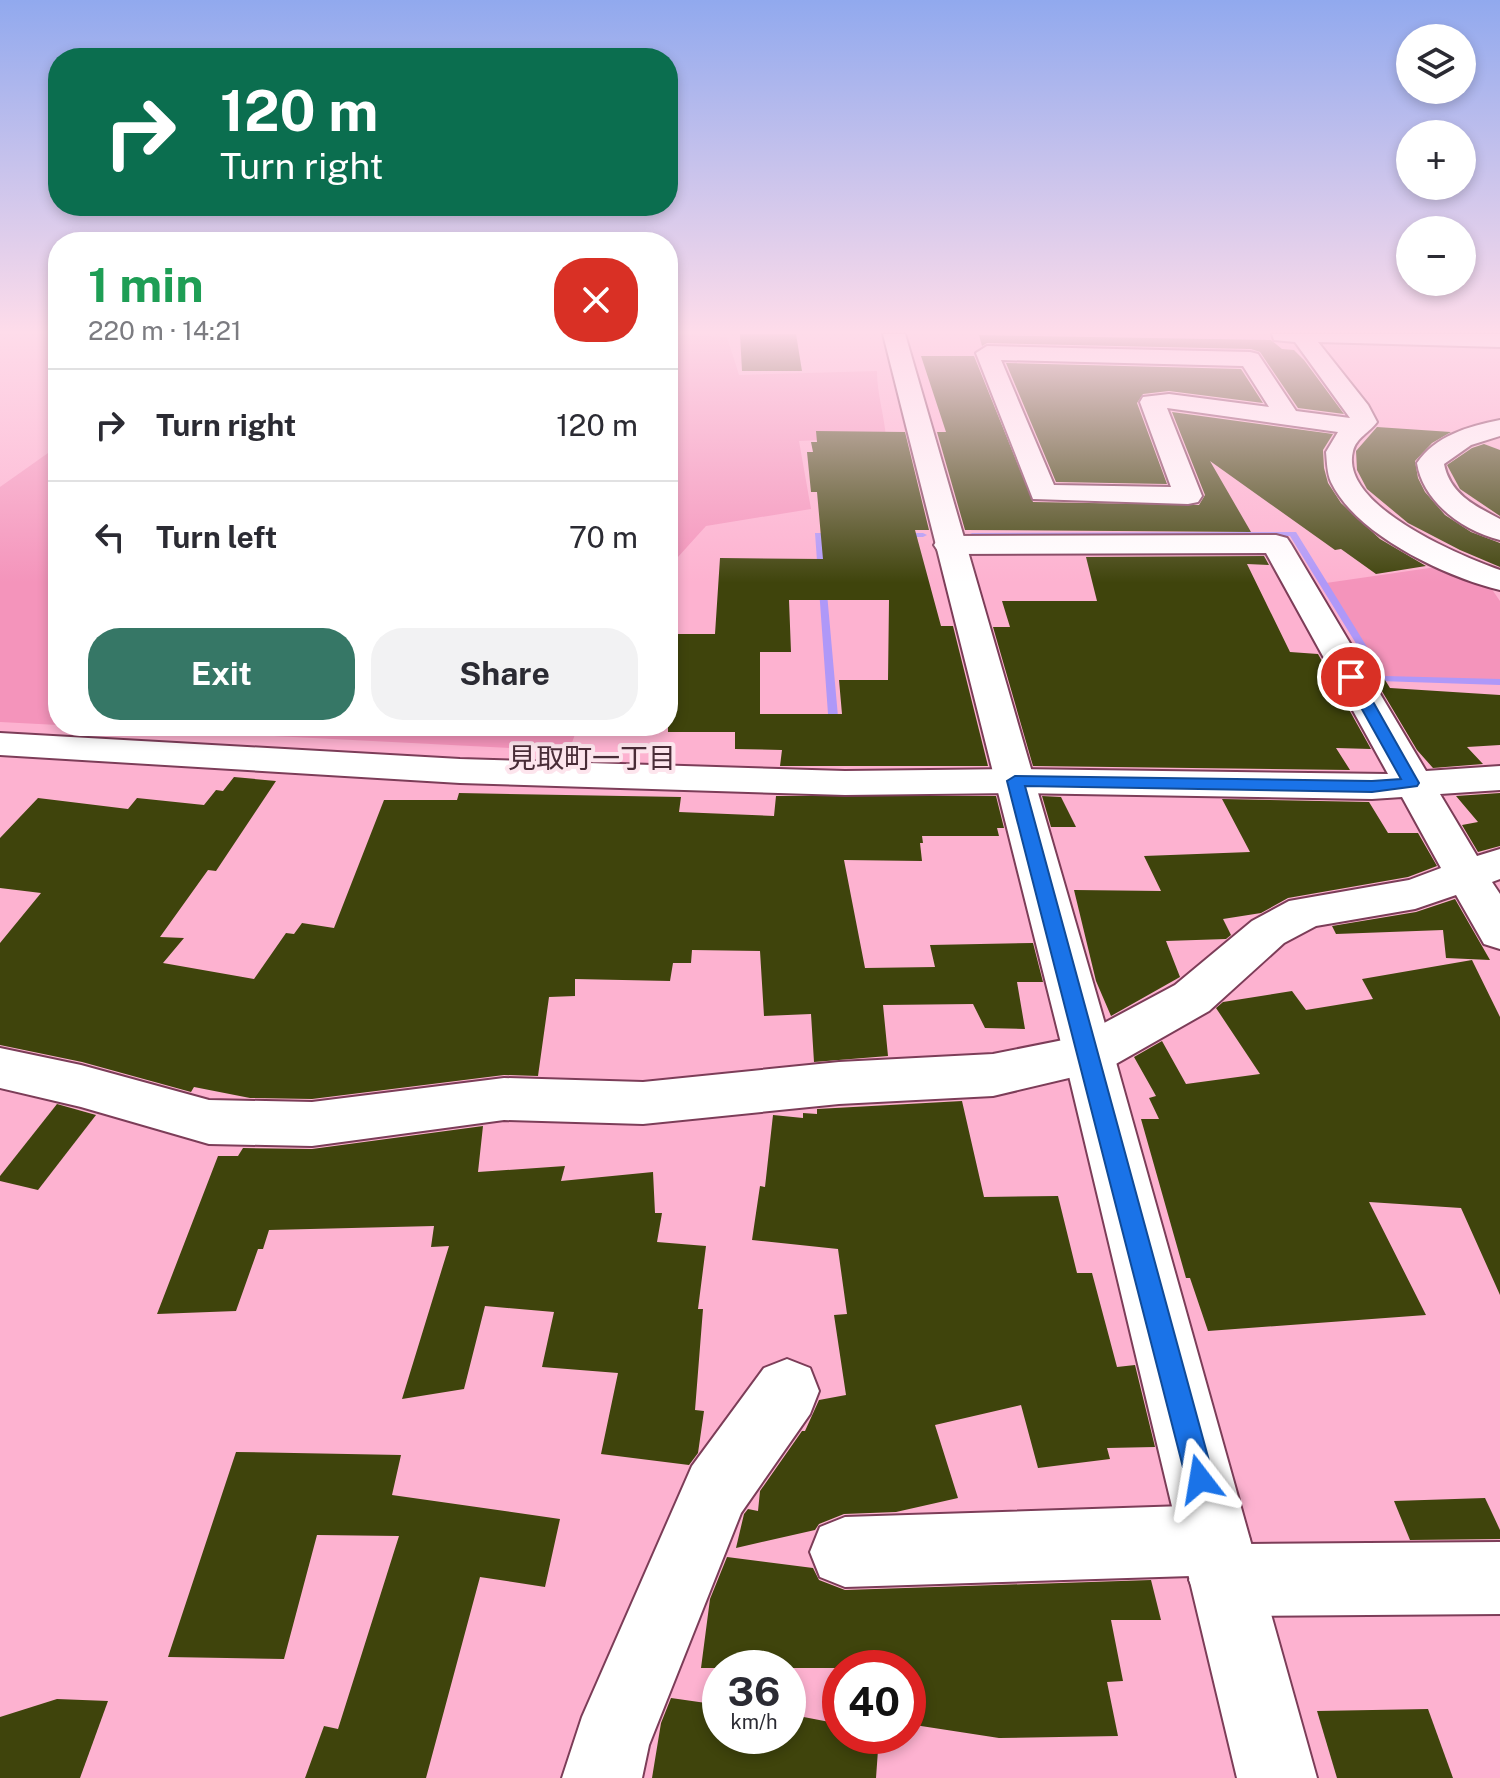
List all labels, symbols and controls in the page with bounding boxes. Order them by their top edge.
map controls [1396,24,1476,296]
button: layers [1396,24,1476,104]
text: 120 m [220,78,378,144]
icon: right [88,80,192,184]
button: + [1396,120,1476,200]
text: Turn right [220,145,383,187]
button: − [1396,216,1476,296]
text: 1 min [88,256,204,313]
button: close [554,258,638,342]
text: 220 m · 14:21 [88,315,242,346]
icon: right [88,403,132,447]
text: Turn right [156,407,296,443]
text: 120 m [556,407,638,443]
icon: left [88,515,132,559]
text: Turn left [156,519,277,555]
text: 70 m [569,519,638,555]
button: Exit [88,628,355,720]
button: Share [371,628,638,720]
pin [1317,643,1385,711]
icon: arrive [1329,655,1373,699]
district label: 見取町一丁目 [508,741,676,774]
position arrow [1158,1437,1242,1521]
speed limit sign: 40 [822,1650,926,1754]
text: 36 [728,1668,780,1715]
text: km/h [730,1710,778,1734]

